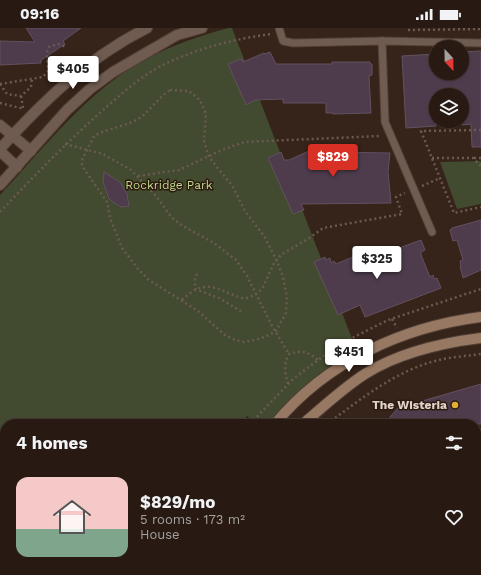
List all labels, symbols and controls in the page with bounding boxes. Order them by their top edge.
text: 09:16 [20,5,59,23]
north arrow [429,40,469,80]
map controls [429,40,469,128]
pin: $405 [49,56,97,90]
text: $405 [57,61,89,76]
button: layers [429,88,469,128]
pin: $829 [309,144,357,178]
text: $829 [317,149,349,164]
park label: Rockridge Park [125,178,213,192]
pin: $325 [353,246,401,280]
text: $325 [361,251,393,266]
pin: $451 [325,339,373,373]
text: $451 [334,344,364,359]
place label: The Wisteria [372,398,447,412]
marker: The Wisteria [450,400,460,410]
icon: filters [443,432,465,454]
text: 4 homes [16,433,87,453]
text: $829/mo [140,492,215,512]
icon: home [48,493,96,541]
icon: heart [443,506,465,528]
text: 5 rooms · 173 m² [140,512,245,527]
text: House [140,527,180,542]

